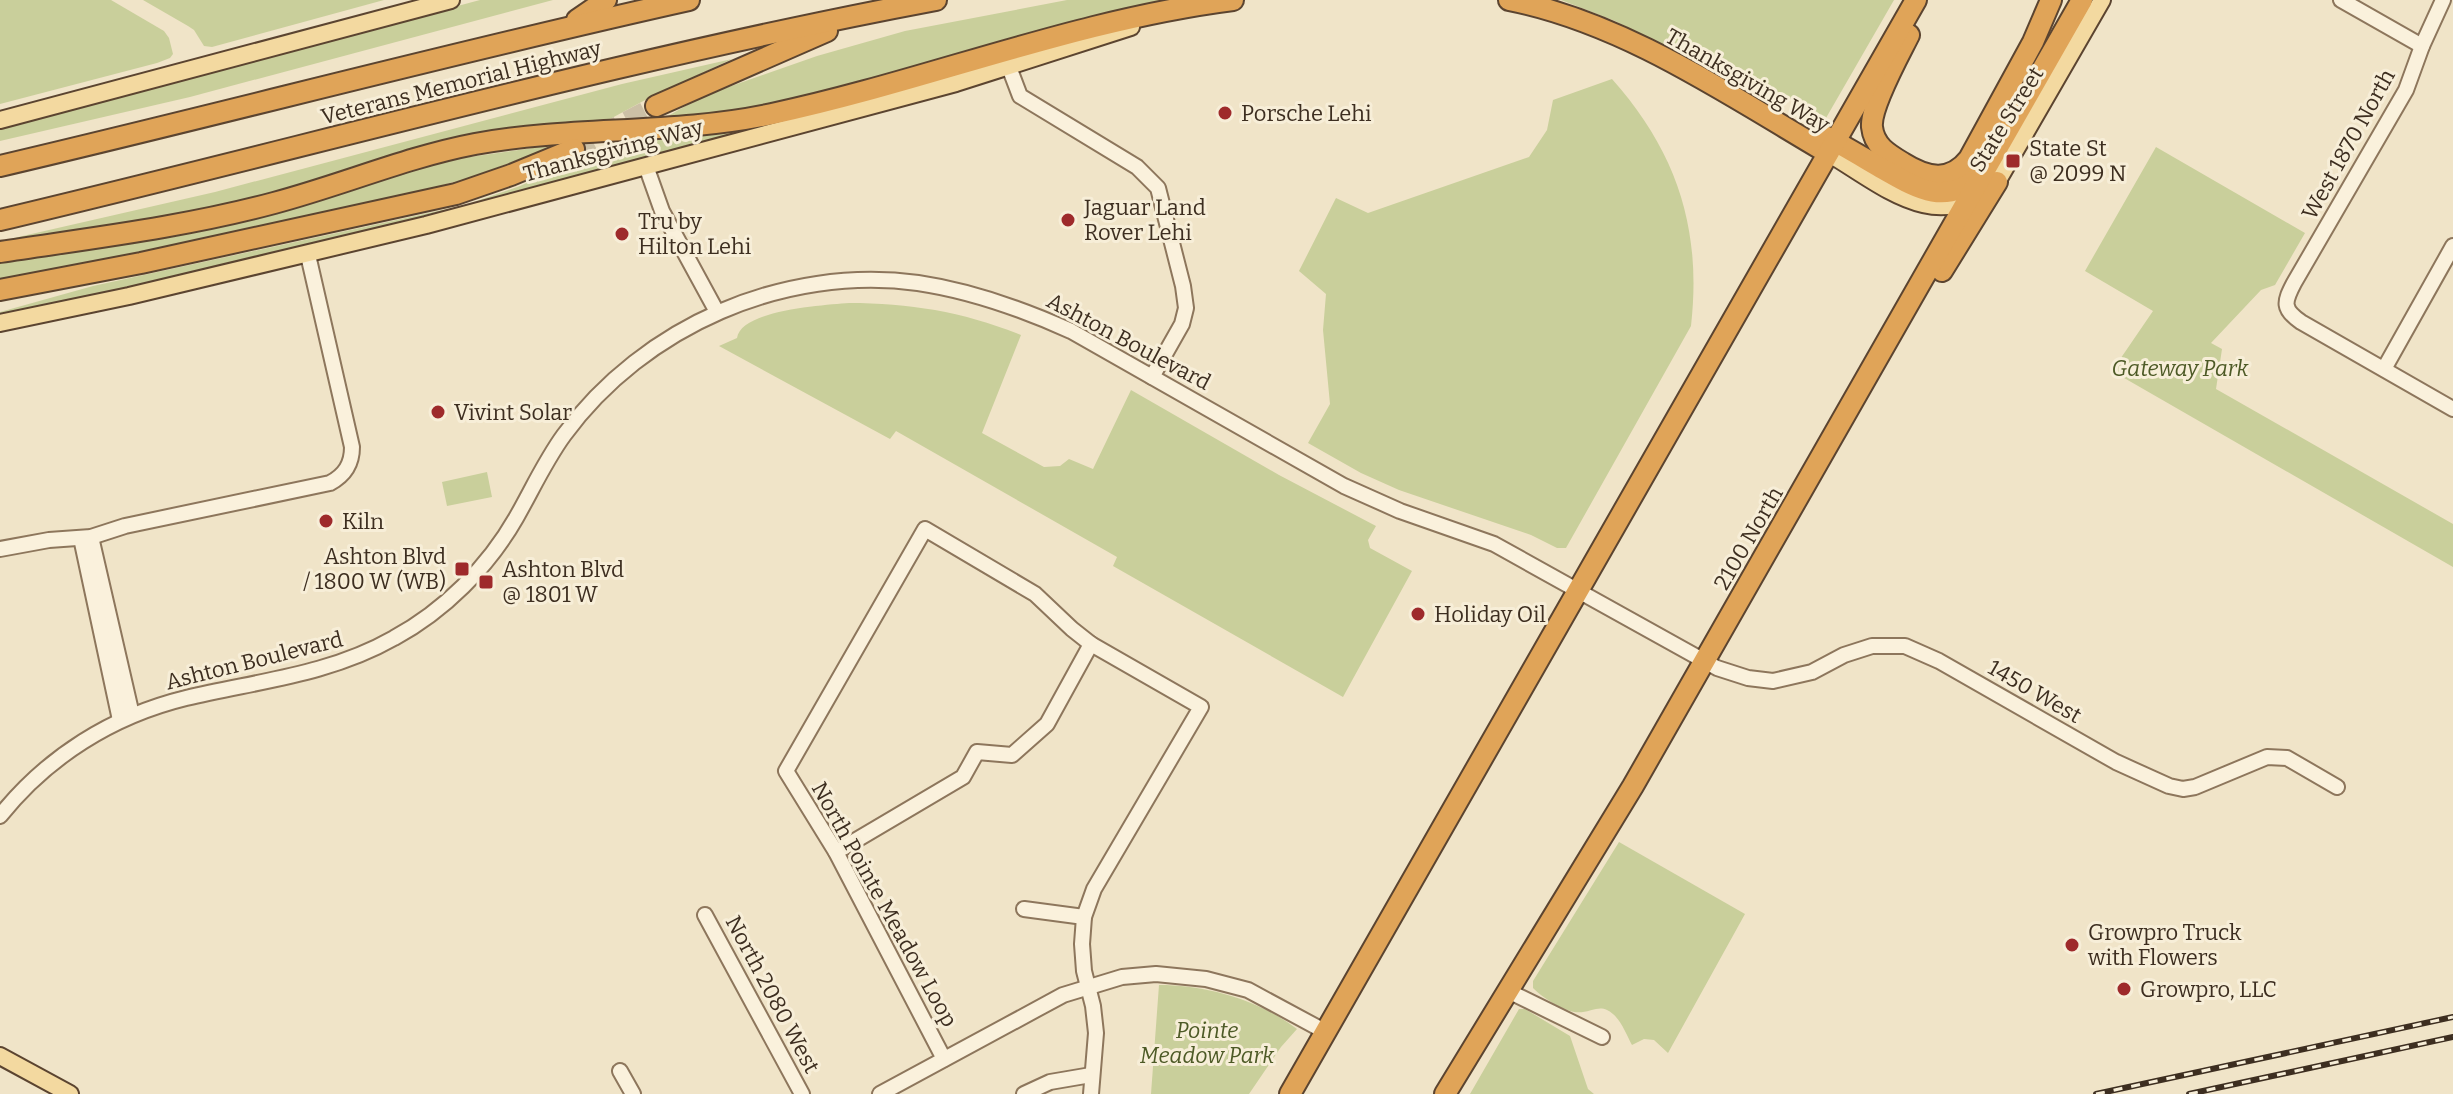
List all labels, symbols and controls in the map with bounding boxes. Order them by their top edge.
street label: Thanksgiving Way [1661,22,1835,139]
street label: Veterans Memorial Highway [318,34,604,130]
street label: State Street [1963,62,2049,177]
street label: West 1870 North [2296,64,2401,224]
place label: Porsche Lehi [1241,100,1372,127]
marker: Porsche Lehi [1216,104,1234,122]
street label: Thanksgiving Way [520,113,706,187]
place label: State St @ 2099 N [2029,135,2126,187]
marker: State St @ 2099 N [2004,152,2022,170]
place label: Jaguar Land Rover Lehi [1083,194,1206,246]
place label: Tru by Hilton Lehi [638,208,752,260]
marker: Jaguar Land Rover Lehi [1059,211,1077,229]
marker: Tru by Hilton Lehi [613,225,631,243]
street label: Ashton Boulevard [1042,287,1215,396]
park label: Gateway Park [2112,355,2250,382]
place label: Vivint Solar [454,399,572,426]
marker: Vivint Solar [429,403,447,421]
street label: 2100 North [1708,482,1789,595]
place label: Kiln [342,508,384,535]
marker: Kiln [317,512,335,530]
place label: Ashton Blvd / 1800 W (WB) [303,543,446,595]
place label: Ashton Blvd @ 1801 W [502,556,624,608]
marker: Ashton Blvd / 1800 W (WB) [453,560,471,578]
marker: Ashton Blvd @ 1801 W [477,573,495,591]
place label: Holiday Oil [1434,601,1546,628]
marker: Holiday Oil [1409,605,1427,623]
street label: Ashton Boulevard [163,625,346,696]
street label: 1450 West [1983,654,2086,729]
street label: North Pointe Meadow Loop [806,777,963,1032]
street label: North 2080 West [720,911,825,1078]
place label: Growpro Truck with Flowers [2087,919,2242,971]
marker: Growpro Truck with Flowers [2063,936,2081,954]
place label: Growpro, LLC [2140,976,2277,1003]
marker: Growpro, LLC [2115,980,2133,998]
park label: Pointe Meadow Park [1140,1017,1275,1069]

